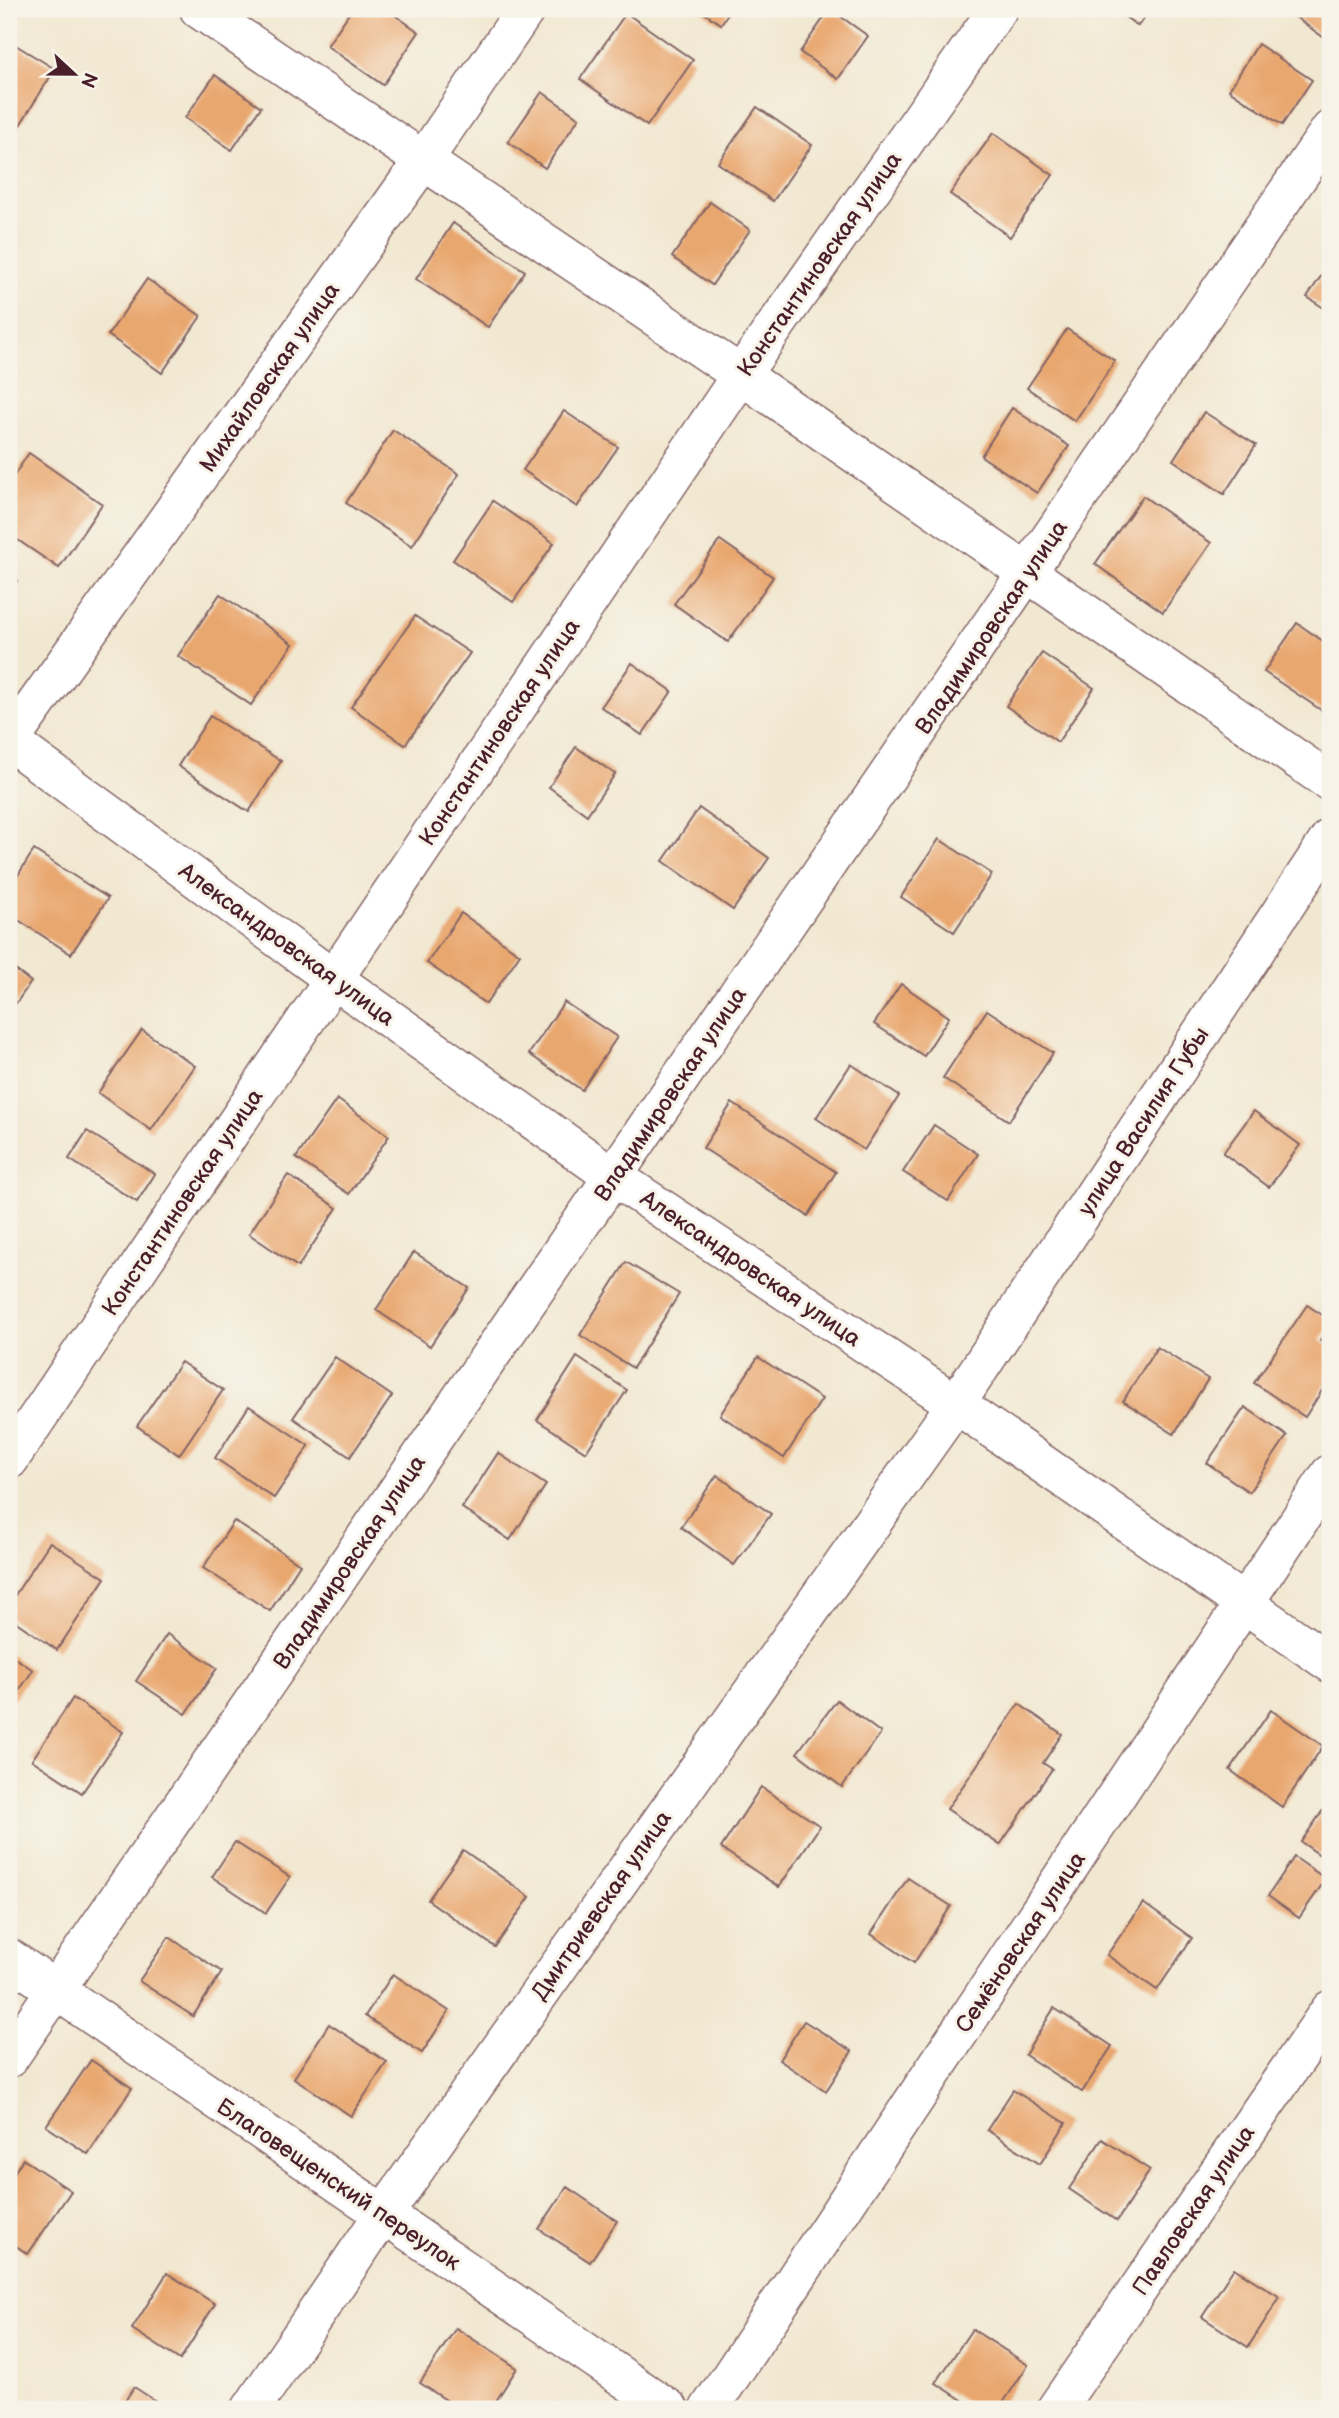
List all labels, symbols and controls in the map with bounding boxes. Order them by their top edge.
north arrow [38,38,108,108]
text: N [75,69,102,91]
street label: Константиновская улица [732,146,908,382]
street label: Михайловская улица [194,277,346,478]
street label: Владимировская улица [910,515,1074,740]
street label: Константиновская улица [413,613,587,851]
street label: Александровская улица [172,857,400,1033]
street label: Владимировская улица [589,982,753,1207]
street label: улица Василия Губы [1072,1022,1215,1221]
street label: Константиновская улица [96,1083,270,1321]
street label: Александровская улица [634,1184,866,1353]
street label: Владимировская улица [268,1450,432,1675]
street label: Дмитриевская улица [526,1805,678,2006]
street label: Семёновская улица [950,1846,1092,2039]
street label: Благовещенский переулок [211,2093,466,2277]
street label: Павловская улица [1126,2120,1261,2301]

